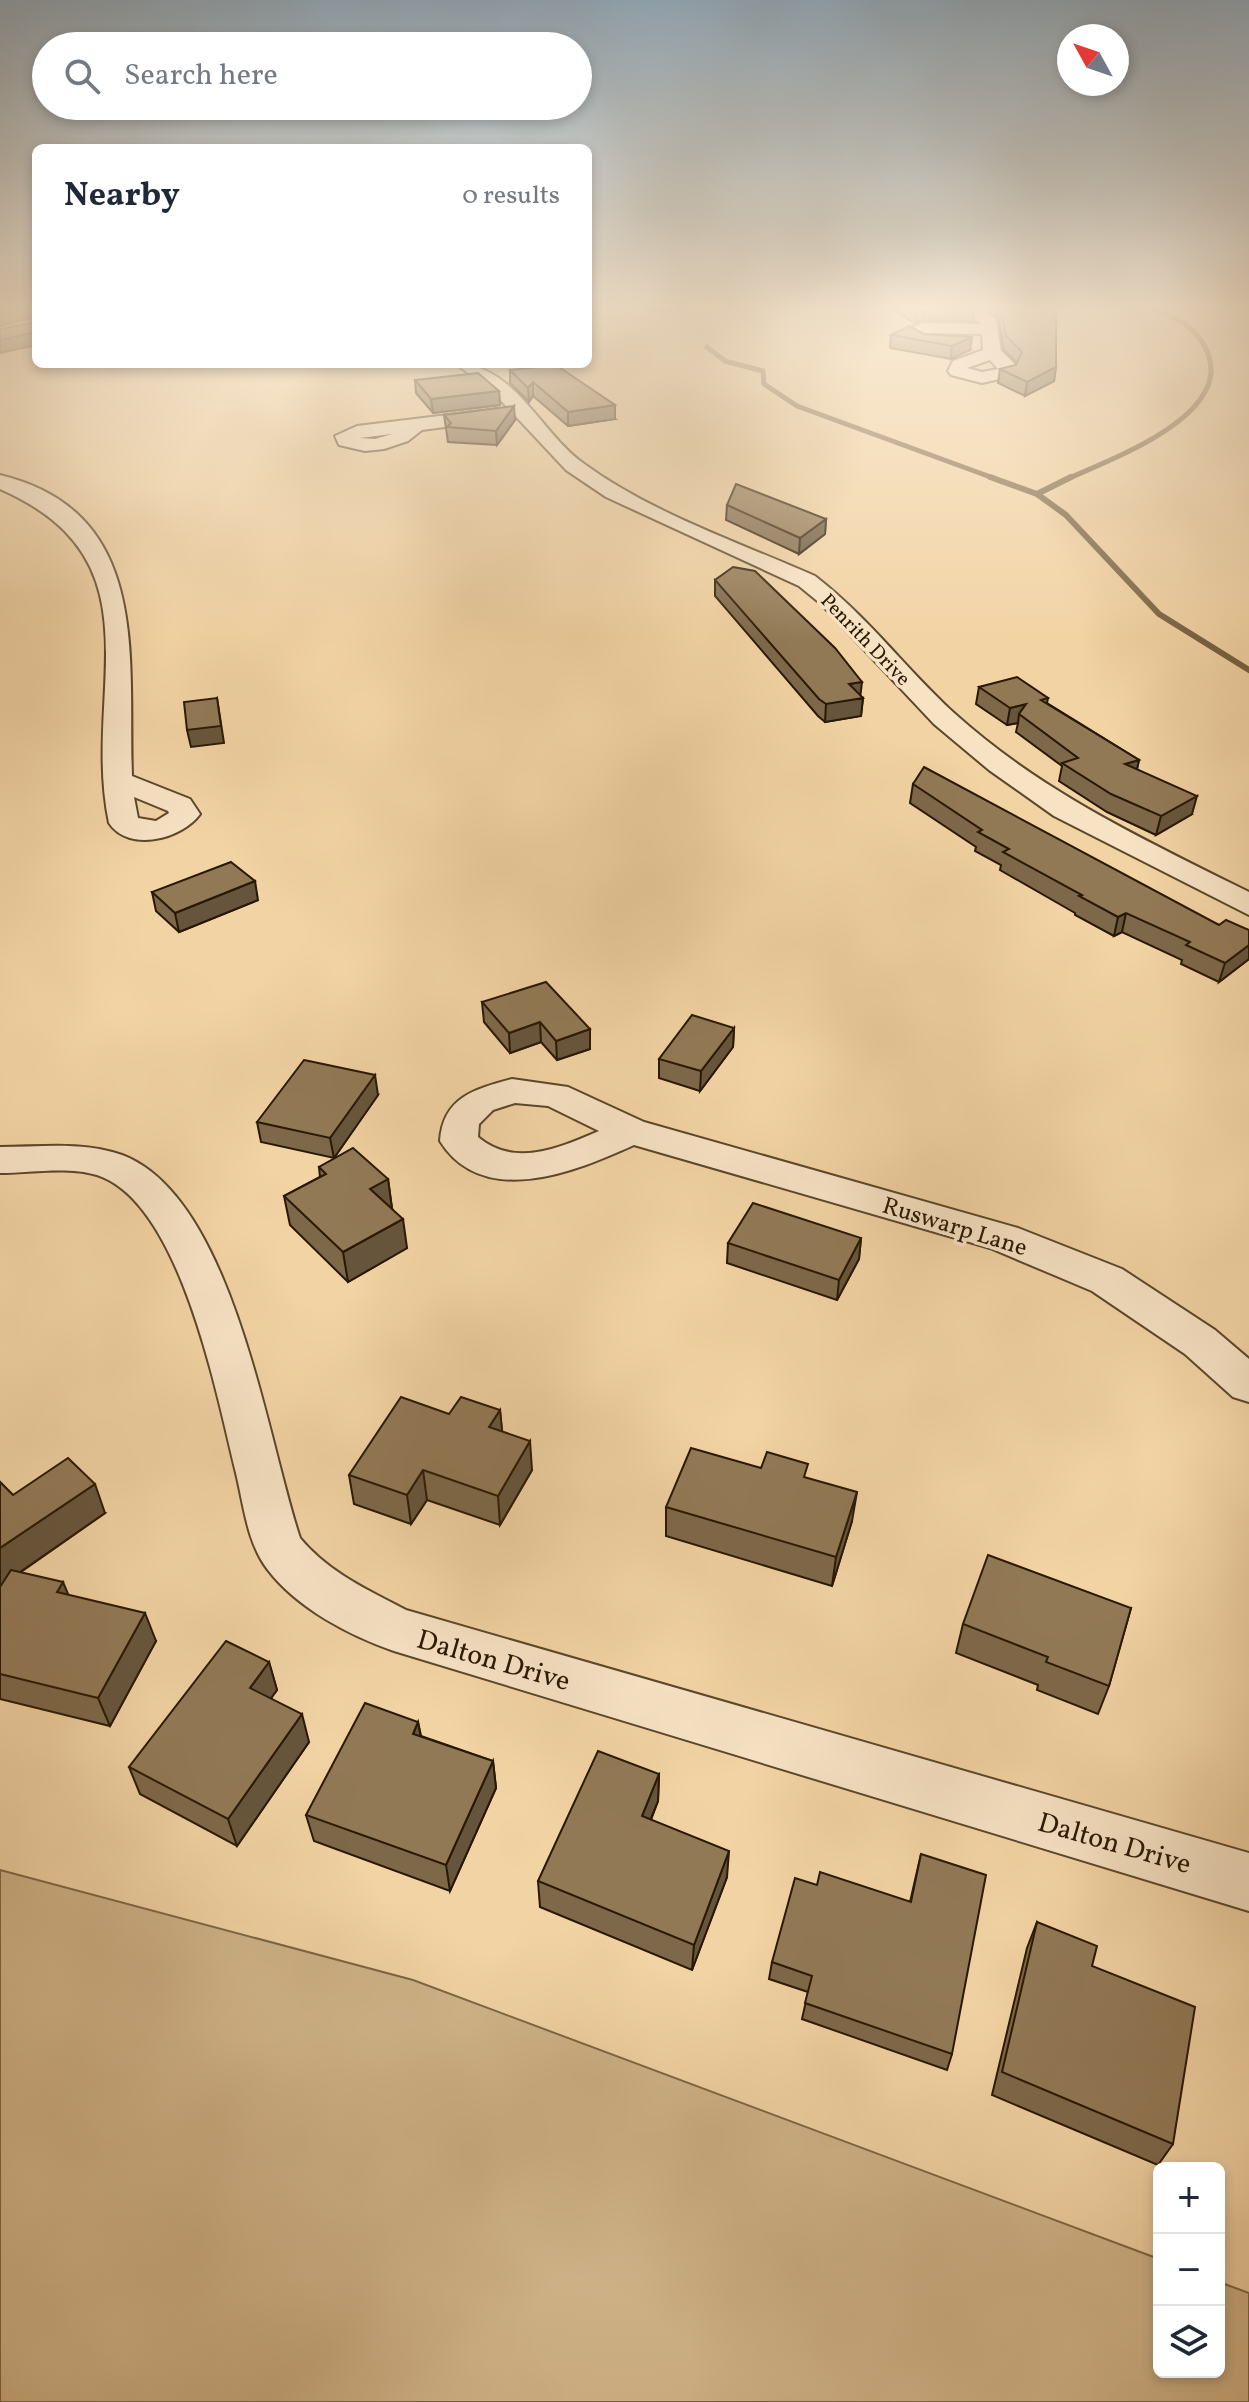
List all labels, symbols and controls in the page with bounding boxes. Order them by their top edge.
north arrow [1057,24,1129,96]
search box [32,32,592,120]
icon: search [60,54,104,98]
text: Search here [124,55,278,97]
text: Nearby [64,173,180,220]
text: 0 results [462,178,560,214]
street label: Penrith Drive [813,588,916,693]
street label: Ruswarp Lane [878,1190,1031,1266]
street label: Dalton Drive [412,1621,575,1702]
street label: Dalton Drive [1033,1804,1196,1885]
map controls [1153,2162,1225,2378]
button: + [1153,2162,1225,2234]
button: − [1153,2234,1225,2306]
button: layers [1153,2306,1225,2378]

